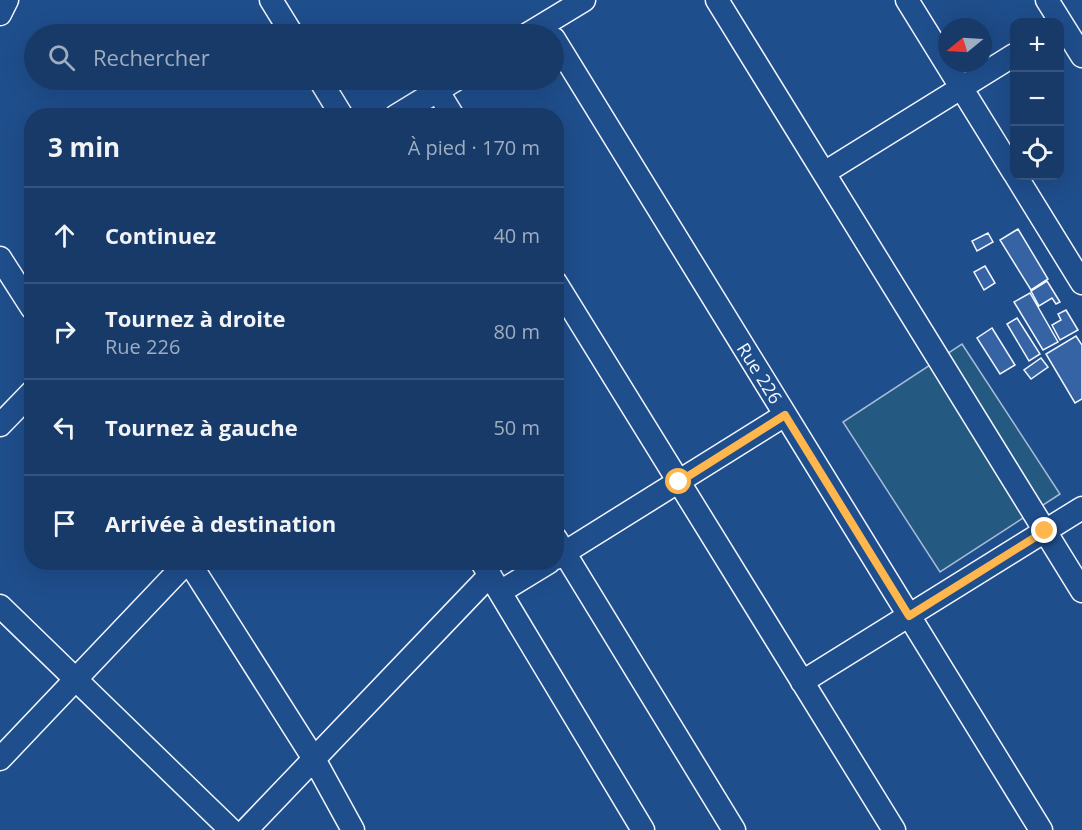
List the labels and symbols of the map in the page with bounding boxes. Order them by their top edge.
north arrow [938,18,992,72]
street label: Rue 226 [732,338,788,408]
route start [665,468,691,494]
route end [1031,517,1057,543]

